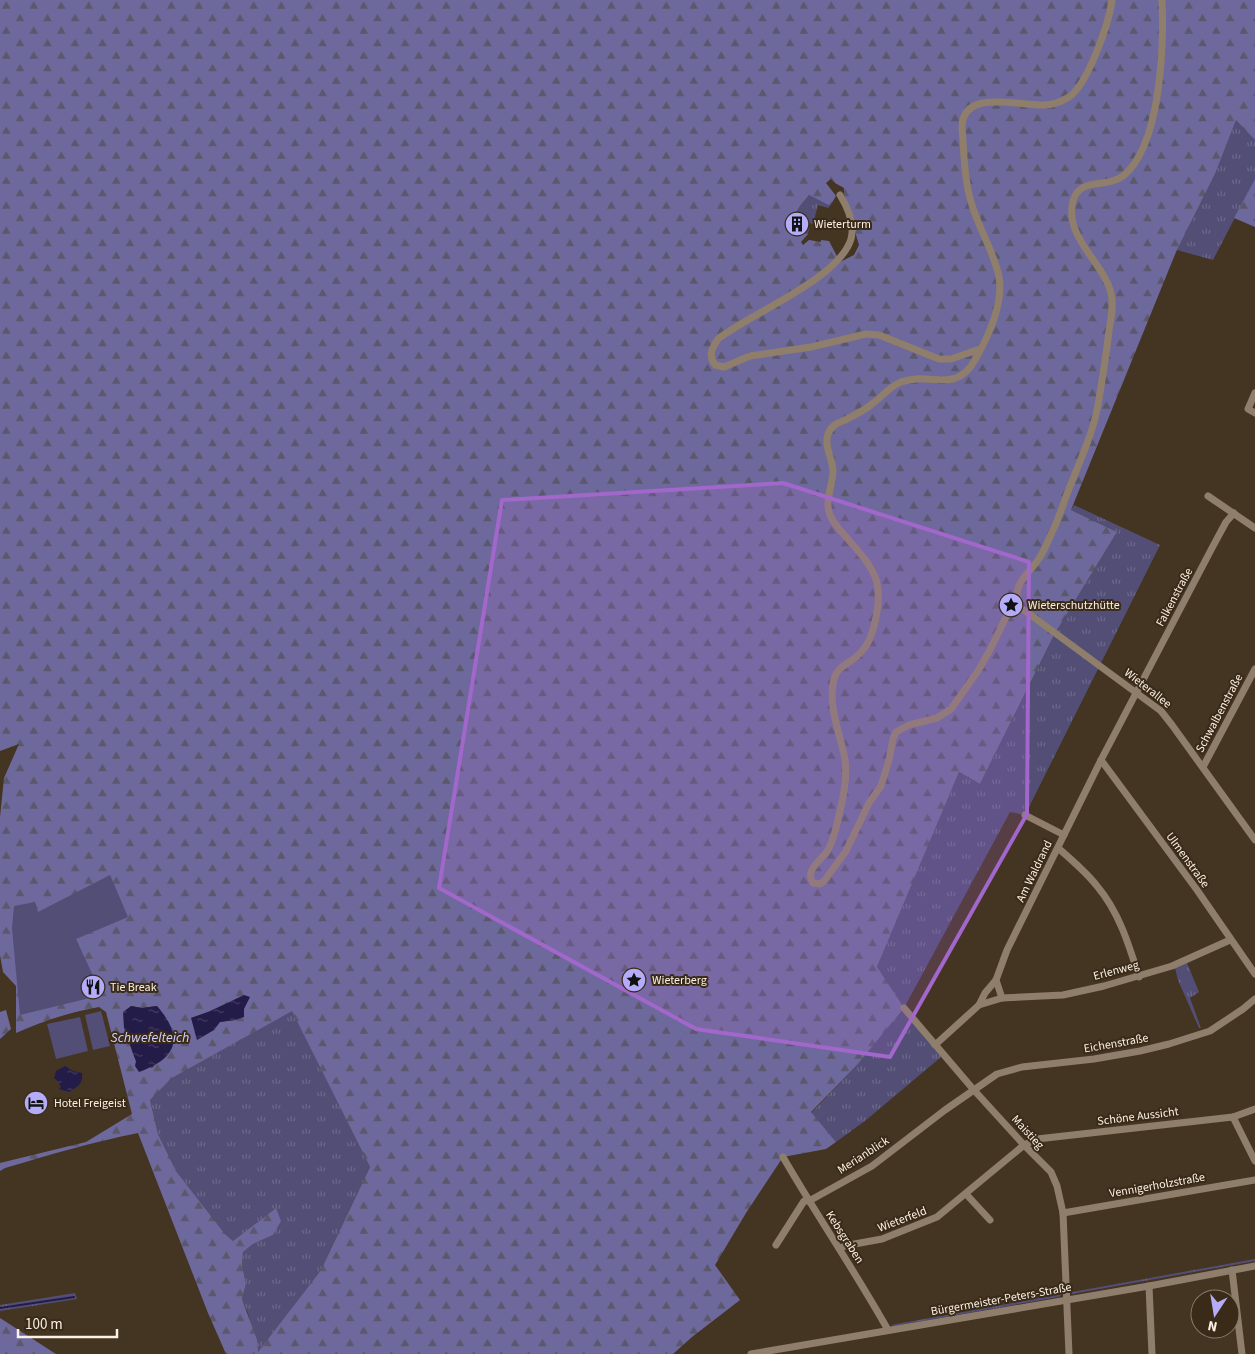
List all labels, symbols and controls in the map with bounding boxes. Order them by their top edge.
building icon: Wieterturm [784,211,810,237]
place label: Wieterturm [814,216,871,233]
street label: Falkenstraße [1152,565,1197,630]
place icon: Wieterschutzhütte [998,592,1024,618]
place label: Wieterschutzhütte [1028,597,1120,614]
street label: Wieterallee [1120,664,1175,712]
street label: Schwalbenstraße [1192,671,1247,756]
street label: Ulmenstraße [1162,829,1214,892]
street label: Am Waldrand [1012,837,1057,905]
street label: Erlenweg [1091,956,1141,985]
place icon: Wieterberg [621,967,647,993]
place label: Wieterberg [652,972,707,989]
restaurant icon: Tie Break [80,974,106,1000]
place label: Tie Break [110,979,157,996]
water label: Schwefelteich [111,1028,189,1048]
street label: Eichenstraße [1082,1029,1150,1058]
hotel icon: Hotel Freigeist [23,1090,49,1116]
place label: Hotel Freigeist [54,1095,126,1112]
street label: Schöne Aussicht [1096,1103,1180,1130]
street label: Maistieg [1007,1111,1048,1153]
street label: Merianblick [834,1132,892,1178]
street label: Vennigerholzstraße [1108,1169,1206,1202]
street label: Wieterfeld [875,1202,929,1237]
street label: Kebsgraben [821,1208,868,1267]
street label: Bürgermeister-Peters-Straße [929,1279,1073,1320]
north arrow [1190,1289,1240,1339]
scale bar [18,1306,116,1338]
text: 100 m [25,1314,63,1335]
text: N [1206,1315,1219,1336]

